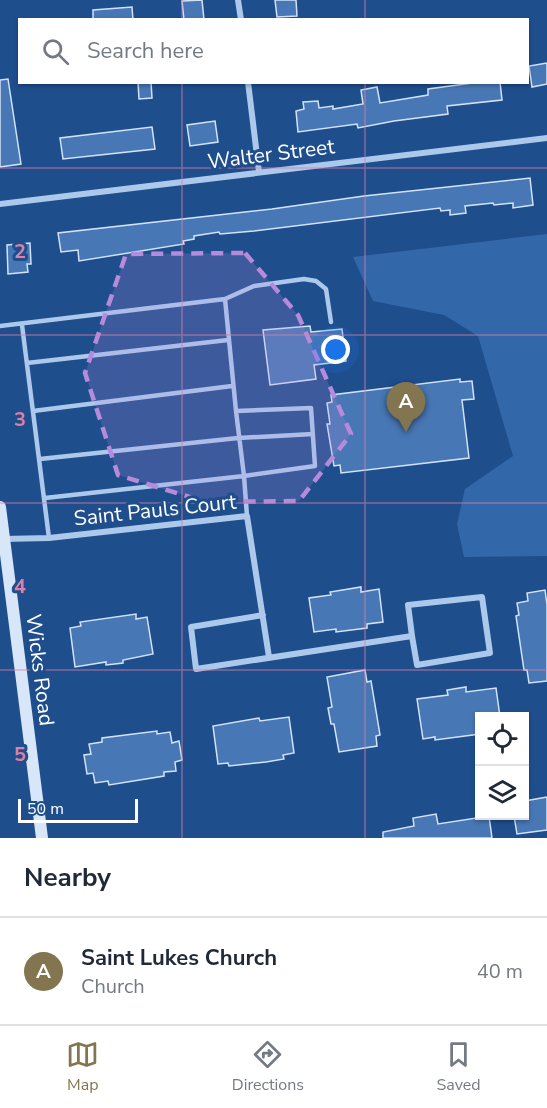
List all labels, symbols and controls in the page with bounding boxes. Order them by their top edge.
search box [18,18,529,84]
icon: search [39,35,72,68]
text: Search here [87,36,204,66]
street label: Walter Street [206,132,337,176]
text: 2 [14,238,26,265]
your location [321,335,350,364]
pin: A [386,382,426,432]
text: 3 [14,406,26,433]
street label: Saint Pauls Court [72,487,238,532]
text: 4 [14,573,26,600]
street label: Wicks Road [19,613,61,727]
map controls [475,712,529,820]
button: locate [475,712,529,766]
text: 5 [14,741,26,768]
button: layers [475,766,529,820]
scale bar [18,796,138,824]
text: 50 m [27,798,64,820]
text: Nearby [24,860,111,895]
text: Saint Lukes Church [81,943,277,973]
text: A [36,958,51,985]
text: 40 m [477,958,523,985]
text: Church [81,973,145,1000]
tab: Map [66,1038,99,1096]
tab: Directions [232,1038,304,1096]
tab: Saved [437,1038,481,1096]

